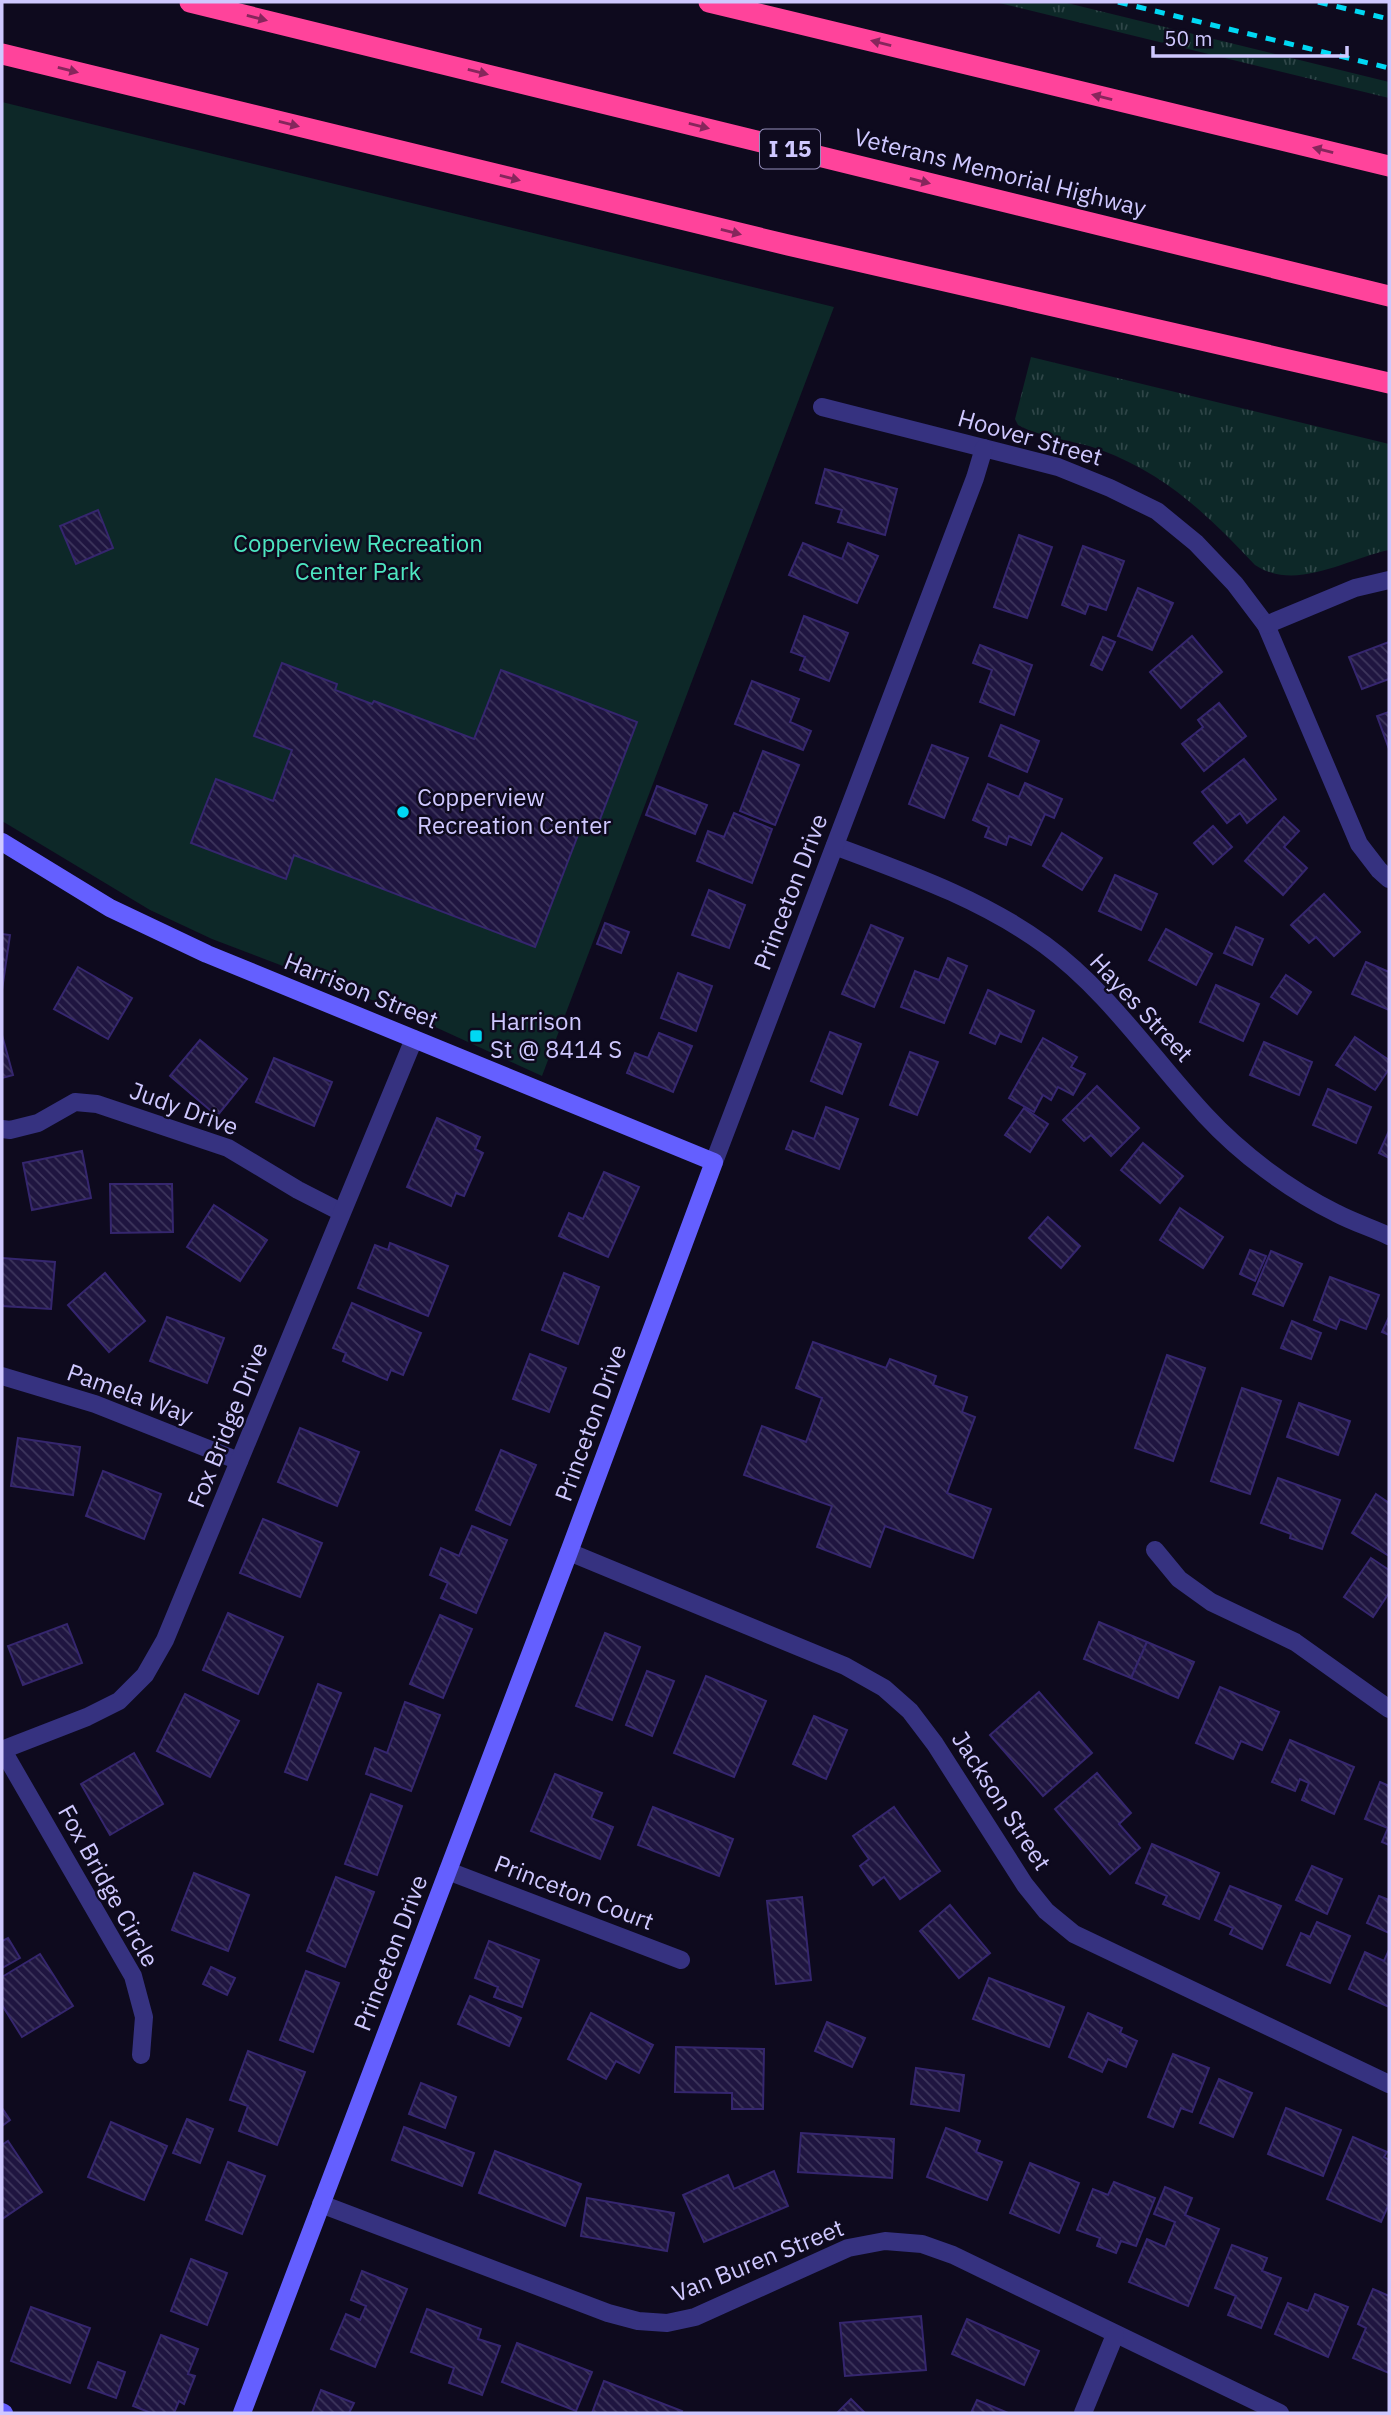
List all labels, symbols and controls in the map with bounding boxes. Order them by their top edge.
one-way arrow [246,13,268,24]
scale bar [1153,14,1347,58]
text: 50 m [1164,24,1213,52]
one-way arrow [870,37,892,48]
one-way arrow [57,65,79,76]
one-way arrow [467,67,489,78]
one-way arrow [1091,91,1113,102]
one-way arrow [278,119,300,130]
street label: Veterans Memorial Highway [851,120,1150,224]
one-way arrow [688,121,710,132]
road number: I 15 [760,130,820,168]
one-way arrow [1312,144,1334,155]
one-way arrow [499,173,521,184]
one-way arrow [909,176,931,187]
one-way arrow [720,226,742,237]
street label: Hoover Street [954,401,1106,473]
park label: Copperview Recreation Center Park [233,527,483,587]
place label: Copperview Recreation Center [417,781,611,841]
marker: Copperview Recreation Center [395,804,411,820]
street label: Princeton Drive [746,809,835,974]
street label: Harrison Street [280,945,443,1036]
street label: Hayes Street [1083,946,1200,1069]
place label: Harrison St @ 8414 S [490,1005,622,1065]
marker: Harrison St @ 8414 S [468,1028,484,1044]
street label: Judy Drive [126,1074,243,1142]
street label: Fox Bridge Drive [179,1337,275,1512]
street label: Princeton Drive [547,1340,633,1505]
street label: Pamela Way [63,1355,198,1431]
street label: Jackson Street [945,1725,1059,1876]
street label: Fox Bridge Circle [51,1799,167,1972]
street label: Princeton Court [490,1847,659,1937]
street label: Princeton Drive [346,1870,435,2035]
street label: Van Buren Street [667,2211,848,2309]

